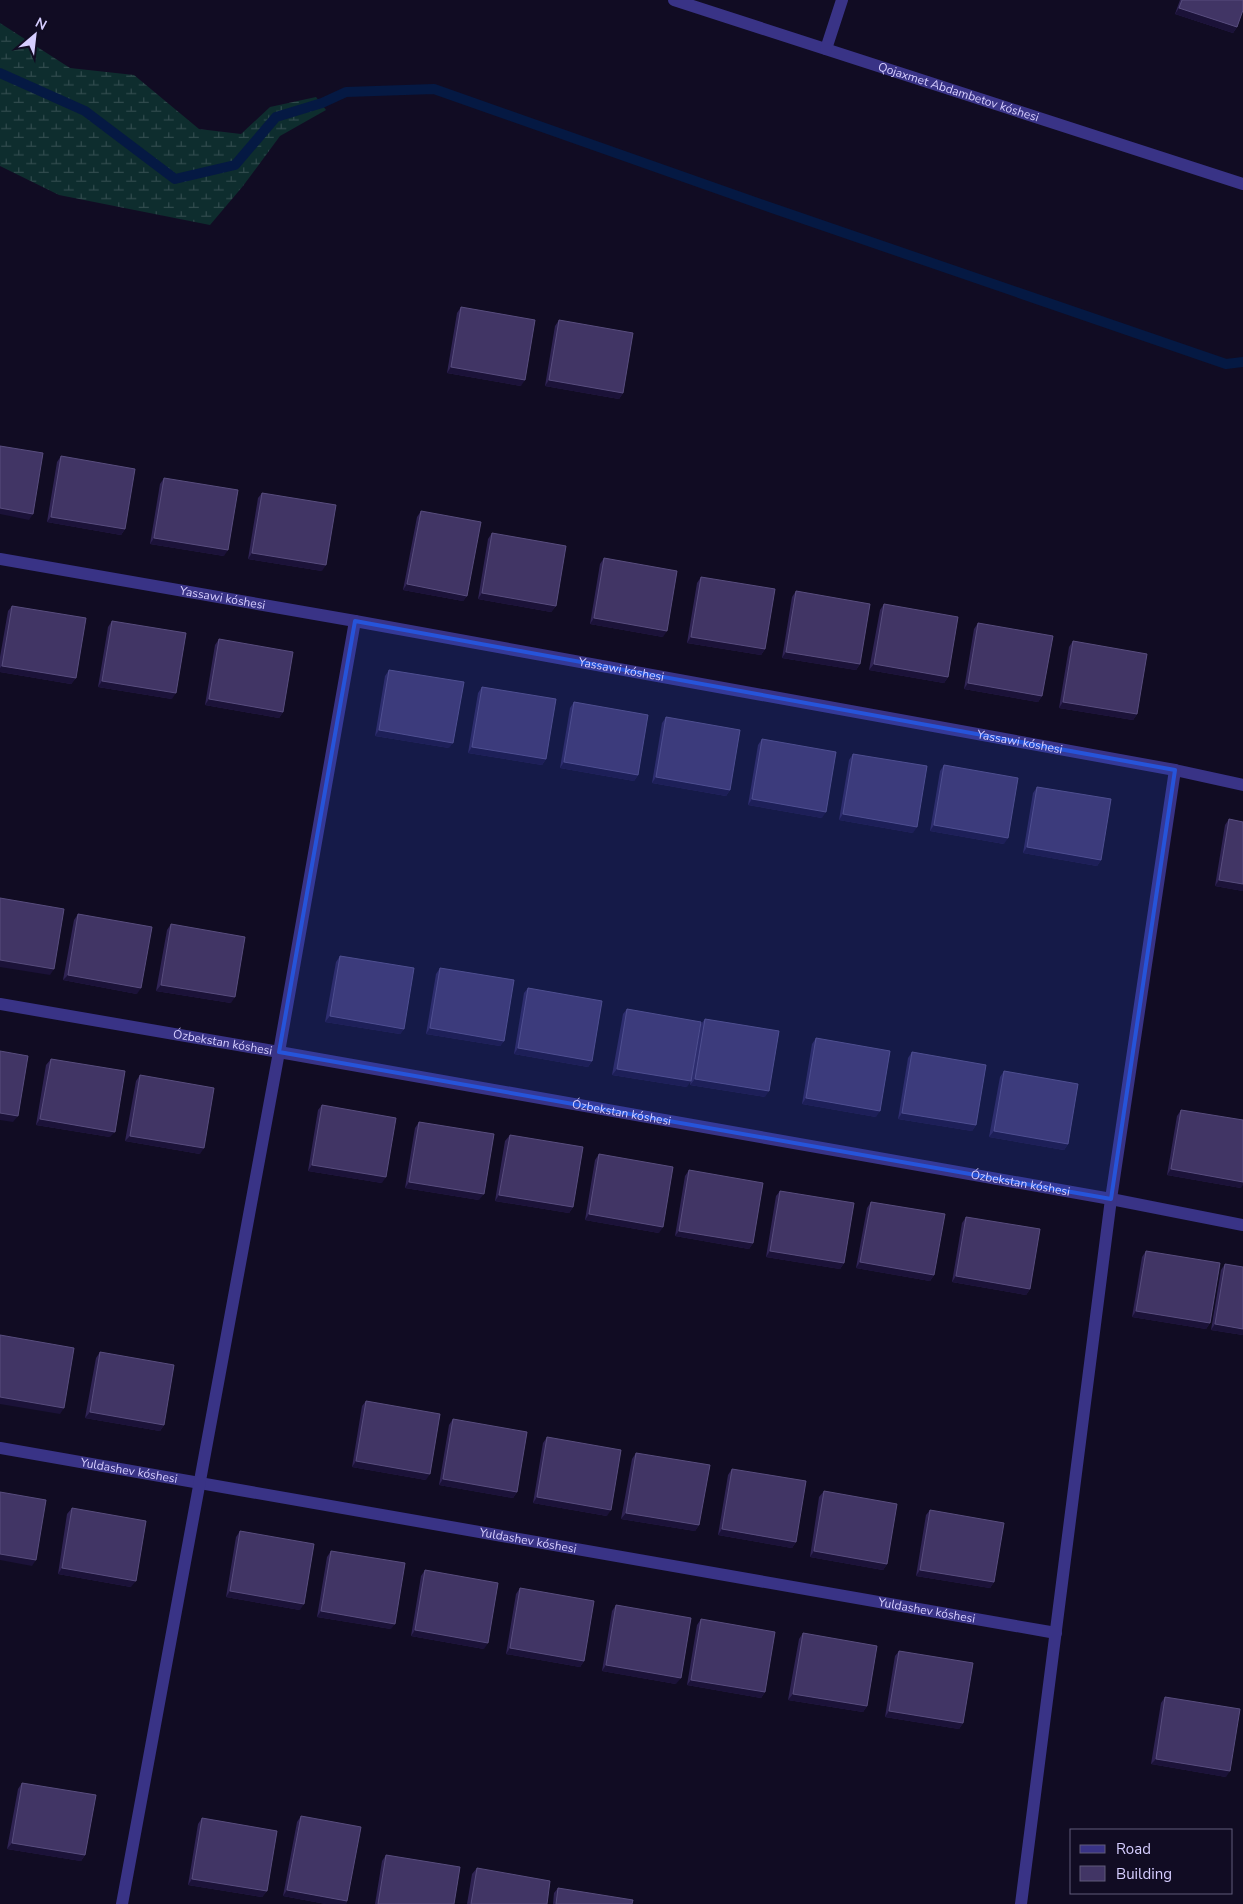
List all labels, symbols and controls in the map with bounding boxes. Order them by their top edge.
north arrow [10,10,60,60]
text: N [32,13,50,35]
street label: Qojaxmet Abdambetov kóshesi [876,58,1041,126]
street label: Yassawi kóshesi [178,582,267,613]
street label: Yassawi kóshesi [576,654,665,685]
street label: Yassawi kóshesi [975,726,1064,757]
street label: Ózbekstan kóshesi [172,1026,274,1059]
street label: Ózbekstan kóshesi [571,1096,672,1129]
street label: Ózbekstan kóshesi [970,1166,1071,1200]
street label: Yuldashev kóshesi [78,1454,179,1487]
street label: Yuldashev kóshesi [477,1524,578,1557]
street label: Yuldashev kóshesi [876,1594,977,1627]
legend [1070,1829,1233,1894]
text: Road [1116,1839,1151,1859]
text: Building [1116,1864,1172,1884]

